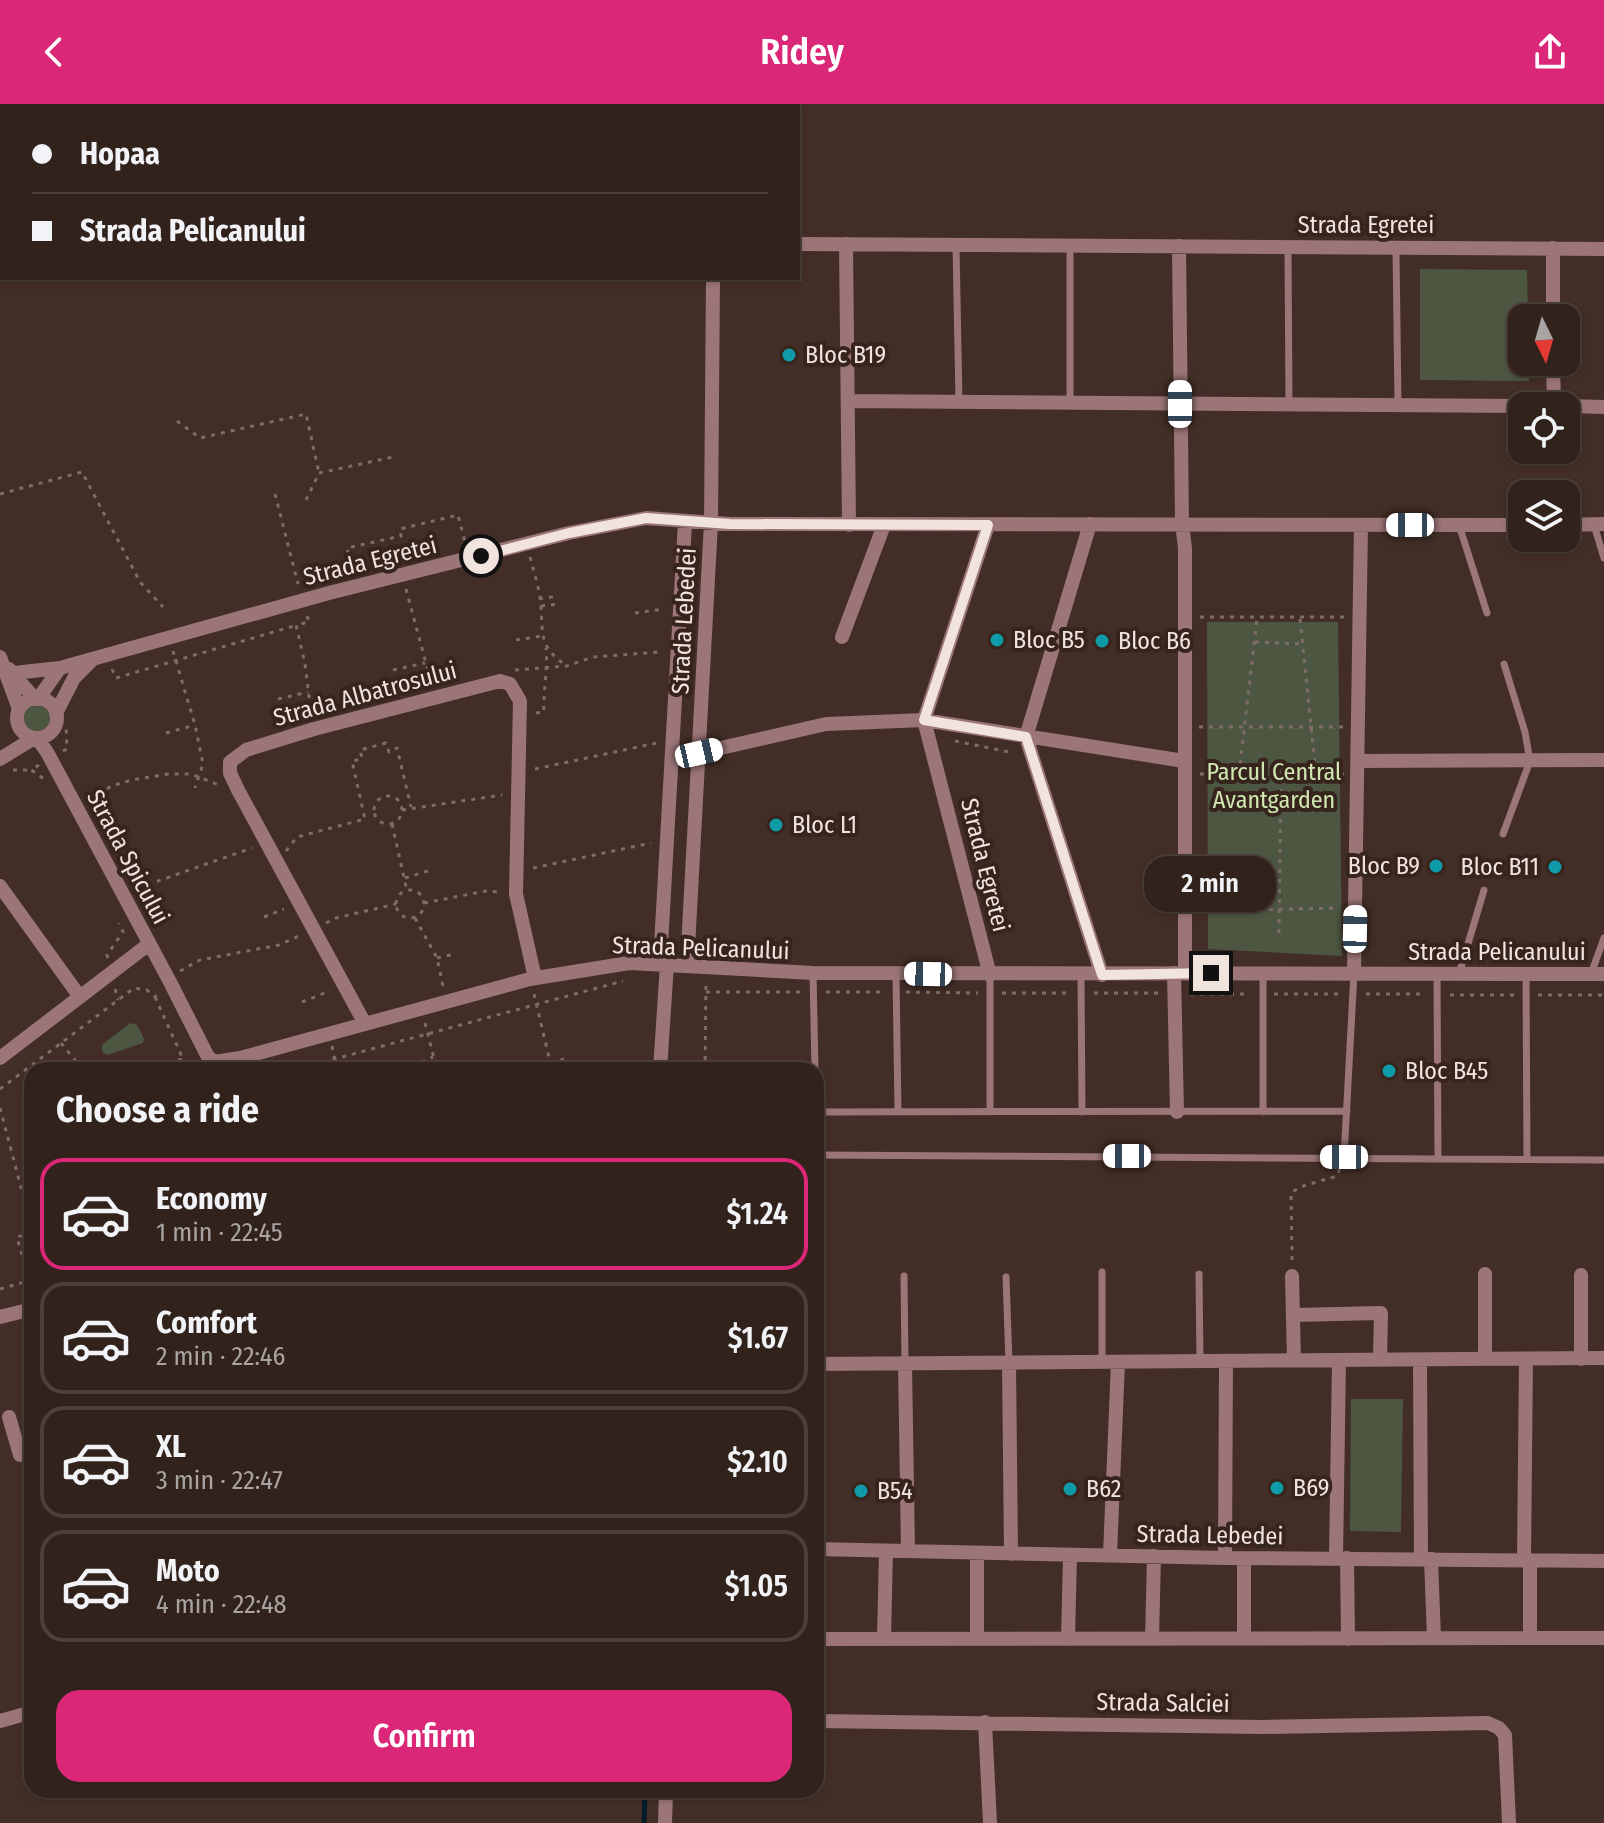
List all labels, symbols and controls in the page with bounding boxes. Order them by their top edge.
icon: back [32,30,76,74]
text: Ridey [760,30,844,74]
icon: share [1528,30,1572,74]
text: Hopaa [80,136,160,172]
street label: Strada Egretei [1298,211,1434,239]
text: Strada Pelicanului [80,213,306,249]
north arrow [1508,304,1580,376]
map controls [1508,304,1580,552]
place label: Bloc B19 [805,341,886,369]
marker: Bloc B19 [780,346,798,364]
car [1168,380,1192,428]
button: locate [1508,392,1580,464]
button: layers [1508,480,1580,552]
car [1386,513,1434,537]
street label: Strada Egretei [300,531,440,591]
route start [463,538,499,574]
street label: Strada Lebedei [666,547,702,695]
place label: Bloc B5 [1013,626,1085,654]
place label: Bloc B6 [1118,627,1191,655]
marker: Bloc B5 [988,631,1006,649]
marker: Bloc B6 [1093,632,1111,650]
street label: Strada Albatrosului [270,656,460,732]
car [673,736,725,770]
park label: Parcul Central Avantgarden [1207,758,1341,814]
street label: Strada Spicului [81,785,175,929]
street label: Strada Egretei [955,795,1015,935]
place label: Bloc L1 [792,811,857,839]
marker: Bloc L1 [767,816,785,834]
place label: Bloc B9 [1348,852,1420,880]
place label: Bloc B11 [1461,853,1539,881]
callout: 2 min [1145,857,1277,913]
marker: Bloc B9 [1427,857,1445,875]
marker: Bloc B11 [1546,858,1564,876]
text: 2 min [1181,868,1239,899]
car [1343,905,1367,953]
street label: Strada Pelicanului [612,931,790,965]
street label: Strada Pelicanului [1408,938,1586,966]
route end [1193,955,1229,991]
car [904,962,952,986]
place label: Bloc B45 [1405,1057,1488,1085]
marker: Bloc B45 [1380,1062,1398,1080]
text: Choose a ride [56,1088,259,1132]
car [1103,1144,1151,1168]
car [1320,1145,1368,1169]
icon: car [60,1178,132,1250]
text: Economy [156,1181,267,1217]
text: $1.24 [727,1196,788,1232]
text: 1 min · 22:45 [156,1217,283,1248]
icon: car [60,1302,132,1374]
text: Comfort [156,1305,257,1341]
text: $1.67 [728,1320,788,1356]
text: 2 min · 22:46 [156,1341,285,1372]
icon: car [60,1426,132,1498]
text: XL [156,1429,186,1465]
text: $2.10 [727,1444,788,1480]
text: 3 min · 22:47 [156,1465,283,1496]
place label: B69 [1293,1474,1329,1502]
place label: B62 [1086,1475,1121,1503]
place label: B54 [877,1477,913,1505]
marker: B69 [1268,1479,1286,1497]
marker: B62 [1061,1480,1079,1498]
marker: B54 [852,1482,870,1500]
street label: Strada Lebedei [1136,1520,1284,1550]
icon: car [60,1550,132,1622]
text: Moto [156,1553,220,1589]
text: $1.05 [725,1568,788,1604]
text: 4 min · 22:48 [156,1589,287,1620]
street label: Strada Salciei [1096,1688,1230,1718]
button: Confirm [56,1690,792,1782]

